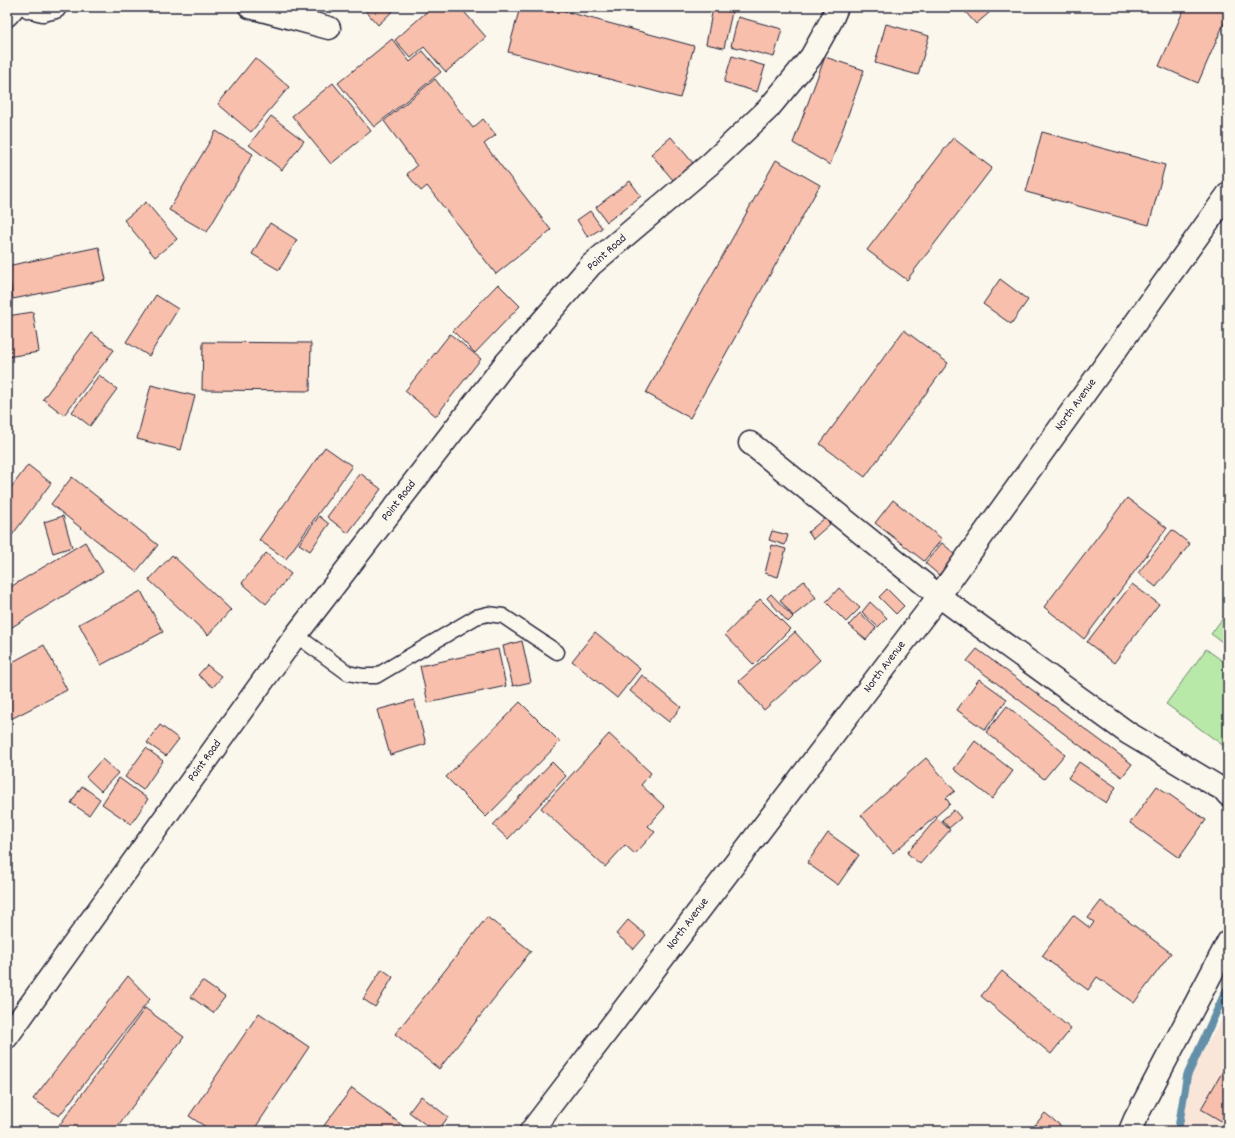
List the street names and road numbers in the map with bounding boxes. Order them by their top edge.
street label: Point Road [583,231,631,275]
street label: North Avenue [1051,375,1101,435]
street label: Point Road [377,477,421,525]
street label: North Avenue [860,637,910,697]
street label: Point Road [184,737,226,785]
street label: North Avenue [663,894,713,954]

